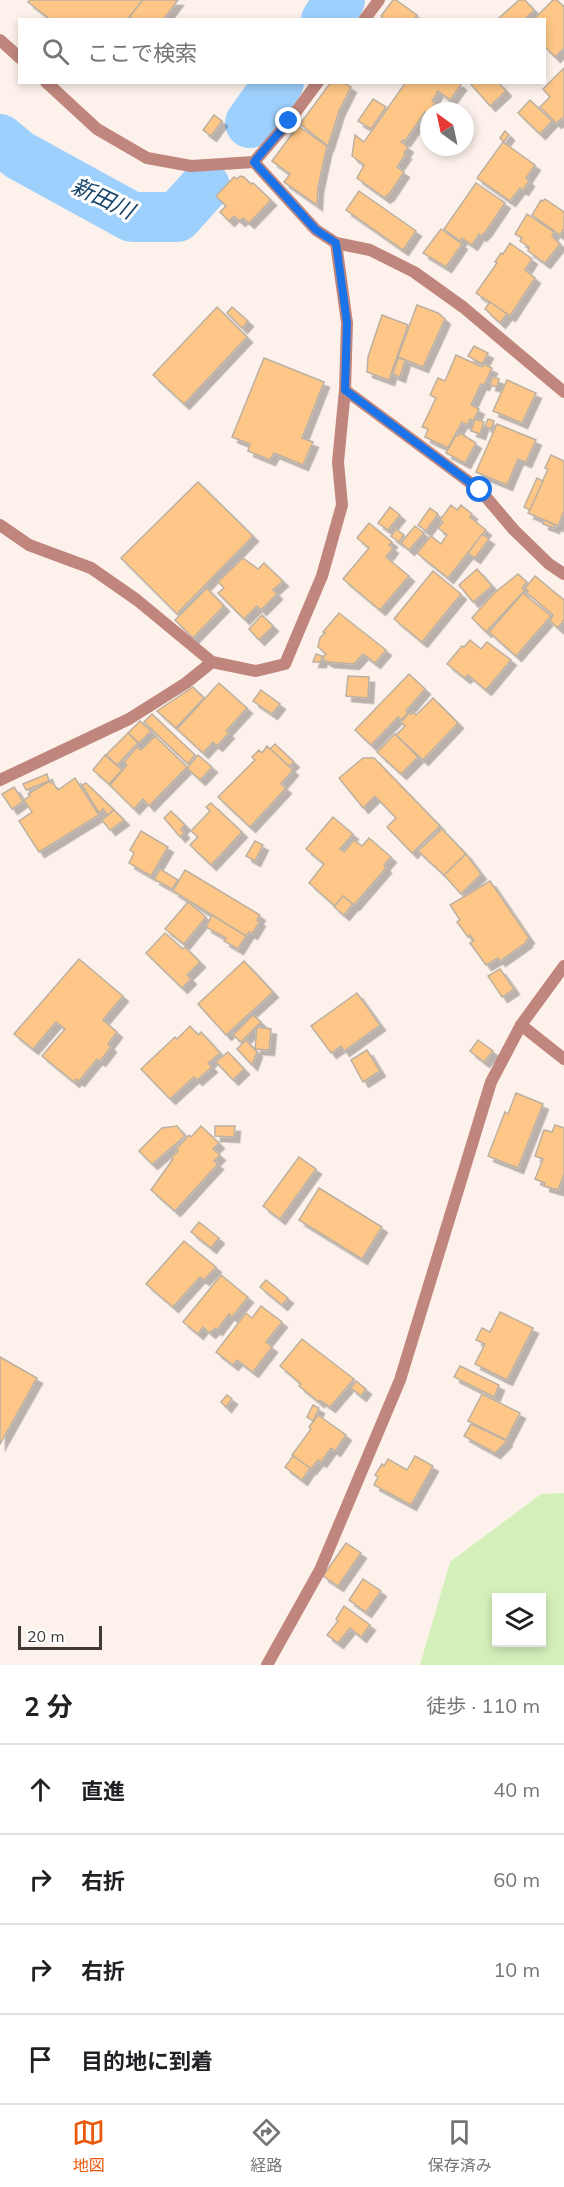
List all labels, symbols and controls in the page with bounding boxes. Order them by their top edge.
search box [18,18,546,84]
icon: search [39,35,72,68]
text: ここで検索 [87,39,197,67]
north arrow [420,102,474,156]
route end [275,107,301,133]
water label: 新田川 [67,171,141,225]
route start [466,476,492,502]
map controls [492,1593,546,1647]
button: layers [492,1593,546,1647]
scale bar [18,1623,102,1650]
text: 20 m [27,1626,64,1646]
text: 2 分 [24,1690,73,1723]
text: 徒歩 · 110 m [426,1693,540,1718]
icon: ahead [24,1773,57,1806]
text: 直進 [81,1777,125,1805]
text: 40 m [493,1777,540,1802]
icon: right [24,1863,57,1896]
text: 右折 [81,1867,125,1895]
text: 60 m [493,1867,540,1892]
icon: right [24,1953,57,1986]
text: 右折 [81,1957,125,1985]
text: 10 m [493,1957,540,1982]
icon: arrive [24,2043,57,2076]
text: 目的地に到着 [81,2047,213,2075]
tab: 地図 [72,2116,105,2176]
tab: 経路 [250,2116,283,2176]
tab: 保存済み [428,2116,492,2176]

